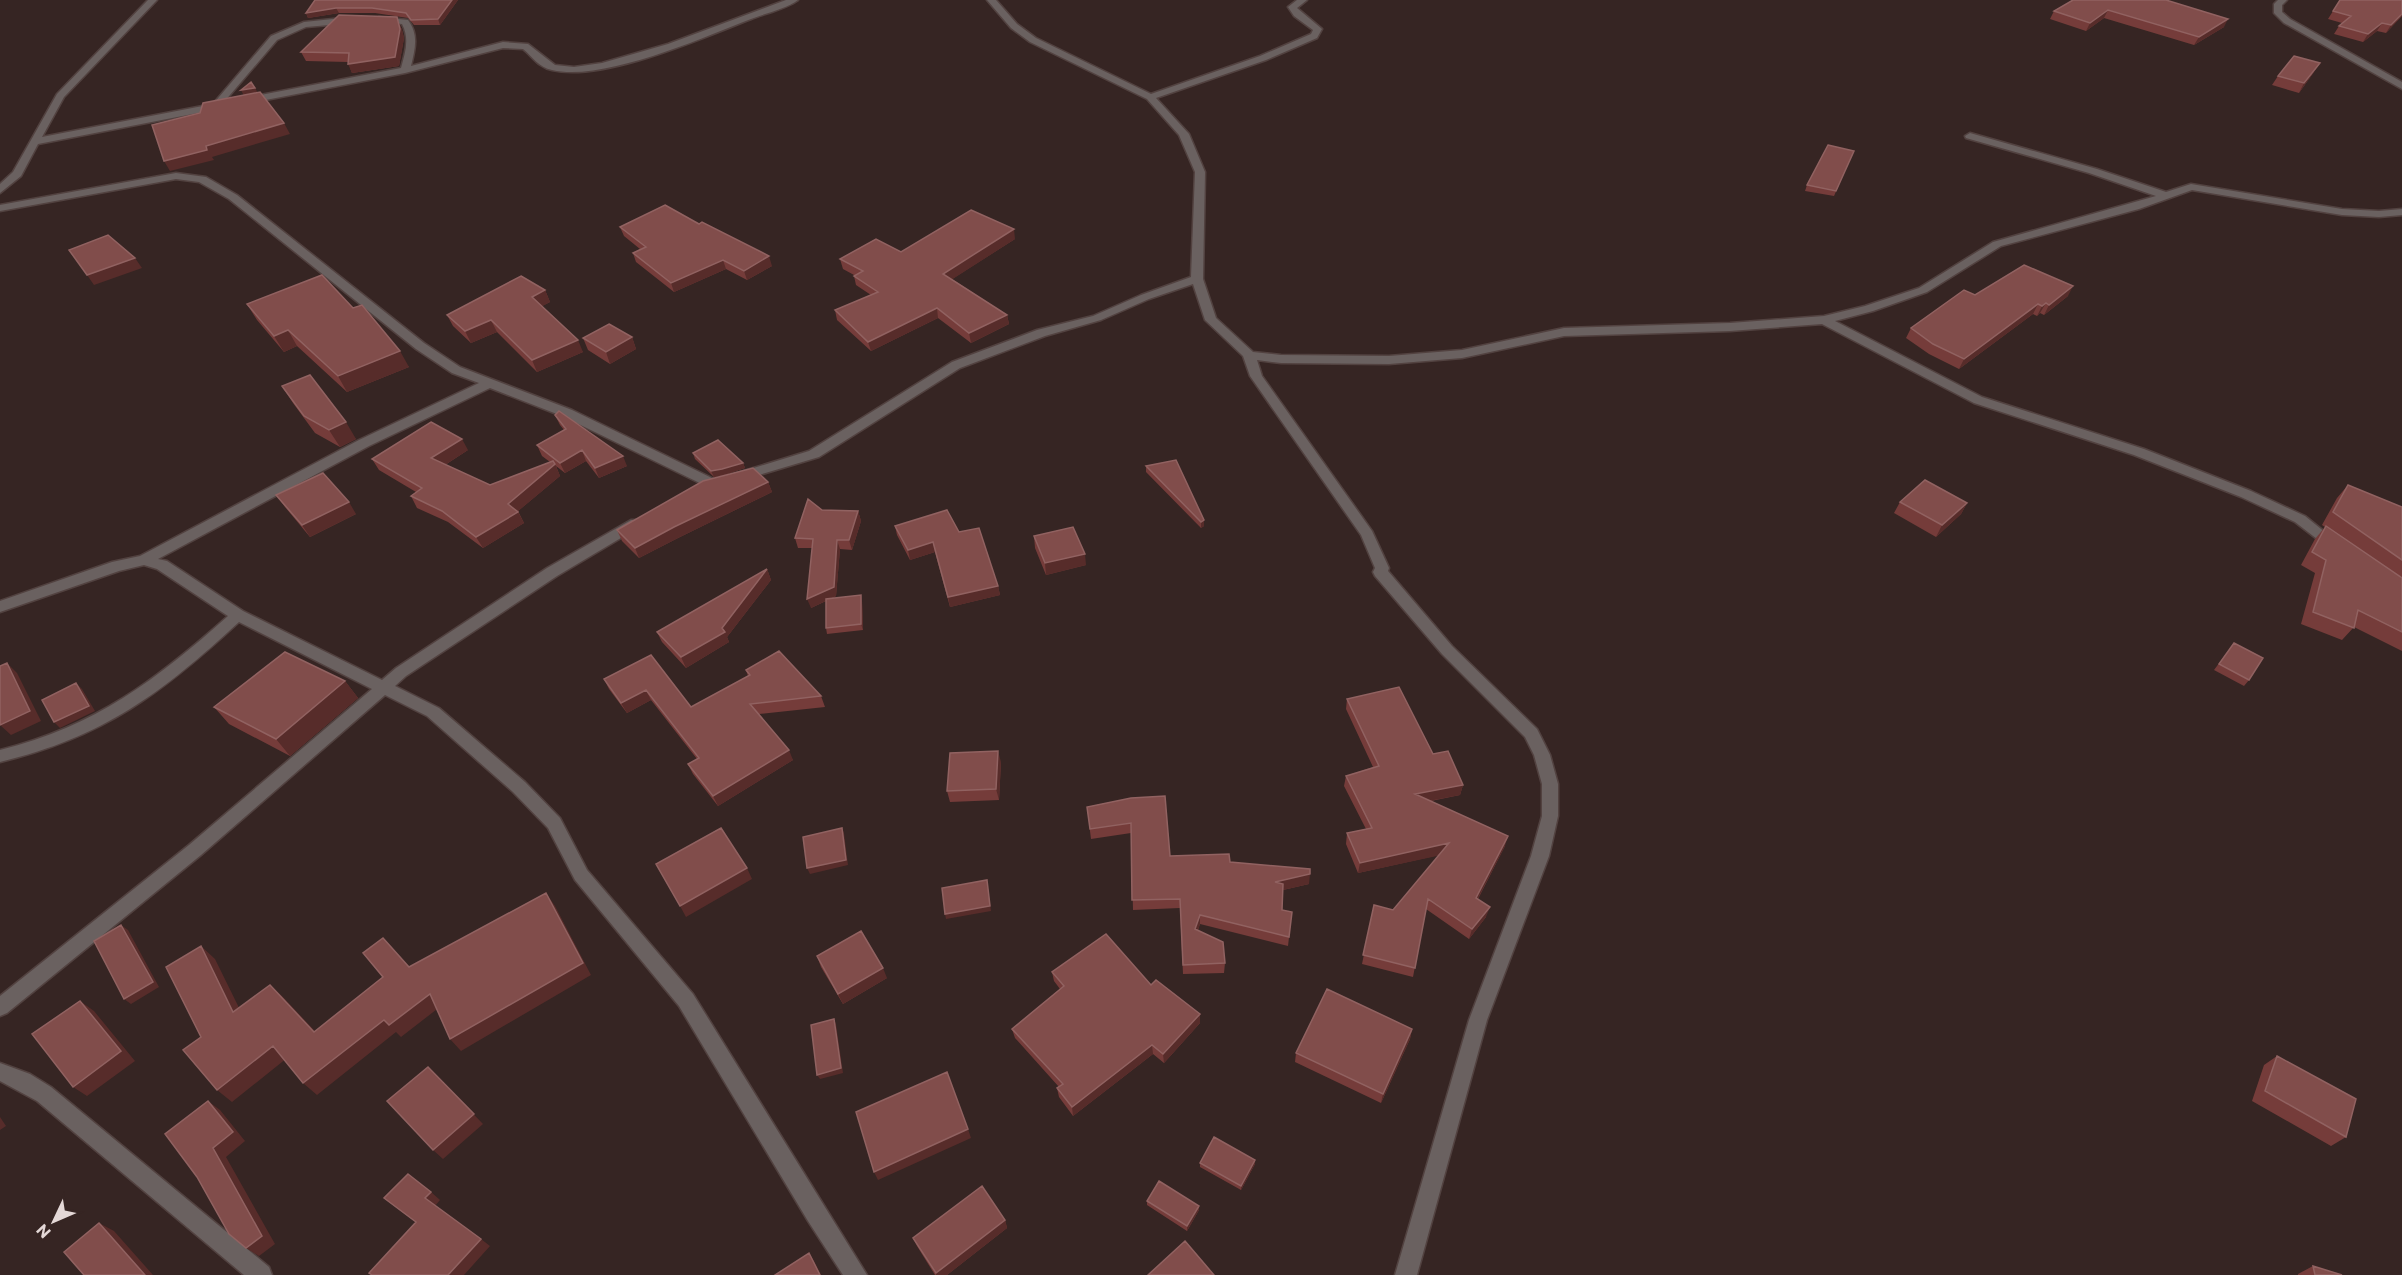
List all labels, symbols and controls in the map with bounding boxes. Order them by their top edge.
north arrow [24,1191,84,1251]
text: N [32,1221,54,1243]

